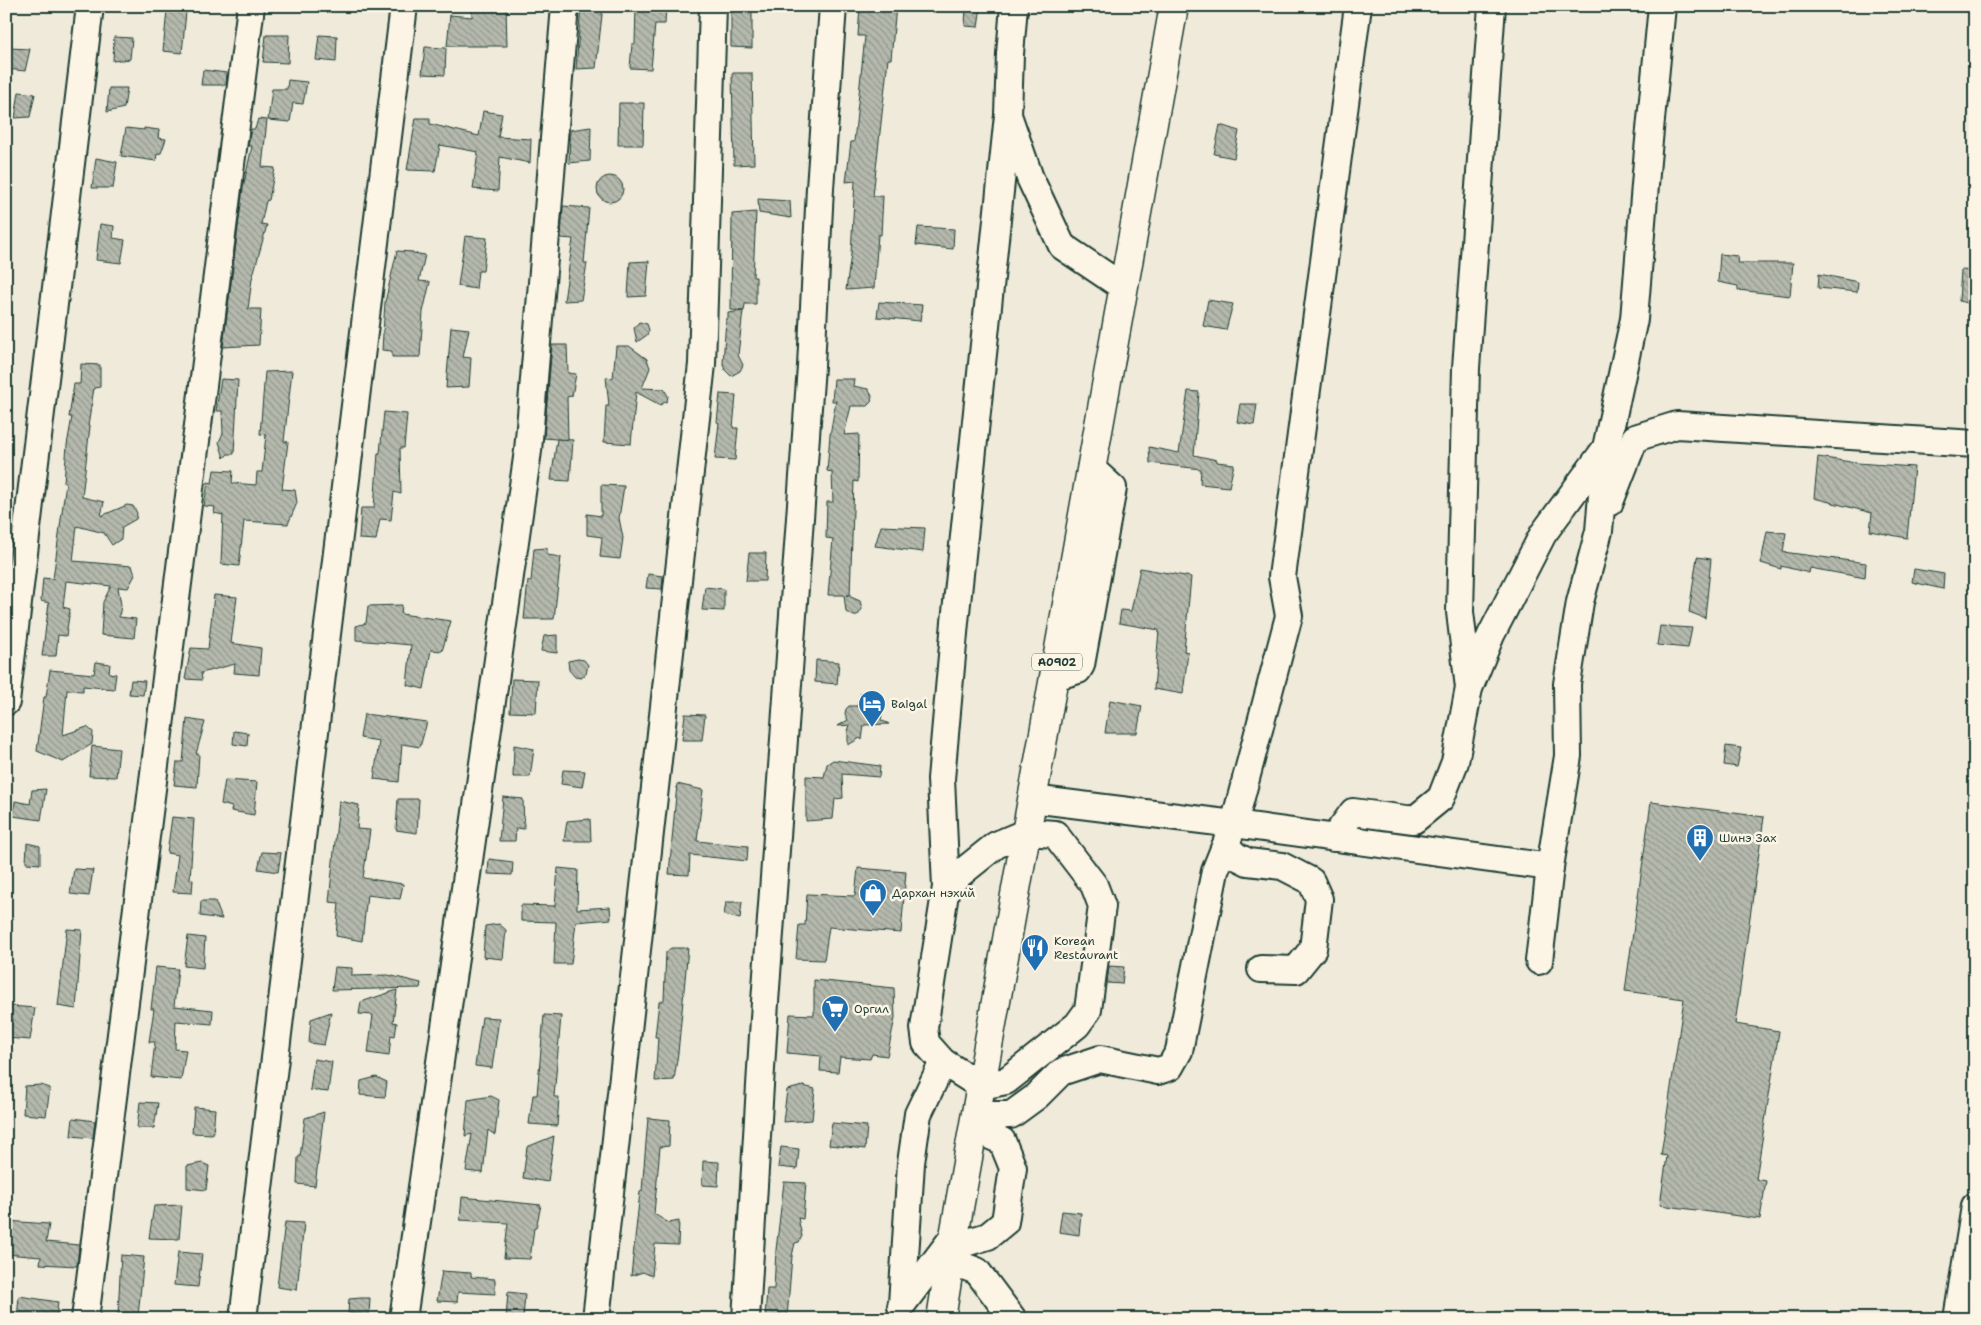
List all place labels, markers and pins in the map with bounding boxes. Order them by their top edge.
hotel icon: Baigal [857,689,887,728]
place label: Baigal [891,696,927,712]
building icon: Шинэ Зах [1685,823,1715,862]
place label: Шинэ Зах [1719,830,1777,846]
shop icon: Дархан нэхий [858,878,888,917]
place label: Дархан нэхий [892,885,975,901]
restaurant icon: Korean Restaurant [1020,933,1050,972]
place label: Korean Restaurant [1054,933,1118,963]
supermarket icon: Оргил [820,994,850,1033]
place label: Оргил [854,1001,889,1017]

